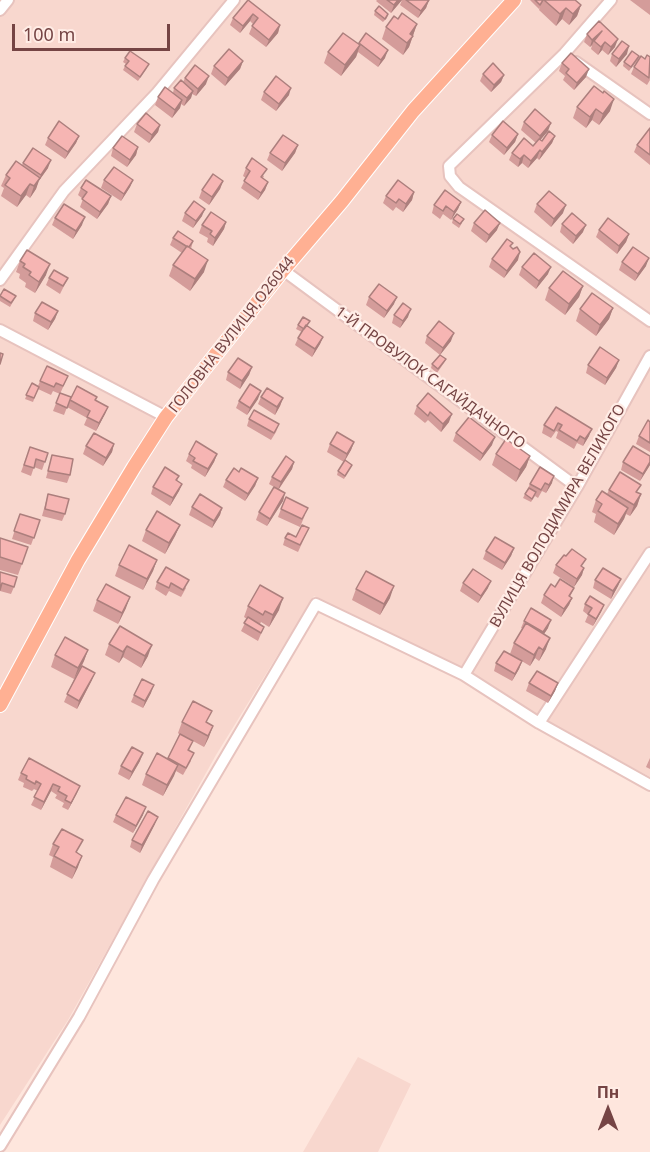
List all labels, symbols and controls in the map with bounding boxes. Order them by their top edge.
scale bar [15,12,172,50]
text: 100 m [23,22,75,46]
street label: ГОЛОВНА ВУЛИЦЯ,О26044 [165,253,299,417]
street label: 1-Й ПРОВУЛОК САГАЙДАЧНОГО [331,303,529,453]
street label: ВУЛИЦЯ ВОЛОДИМИРА ВЕЛИКОГО [486,401,630,631]
north arrow [578,1080,638,1140]
text: Пн [597,1081,619,1103]

